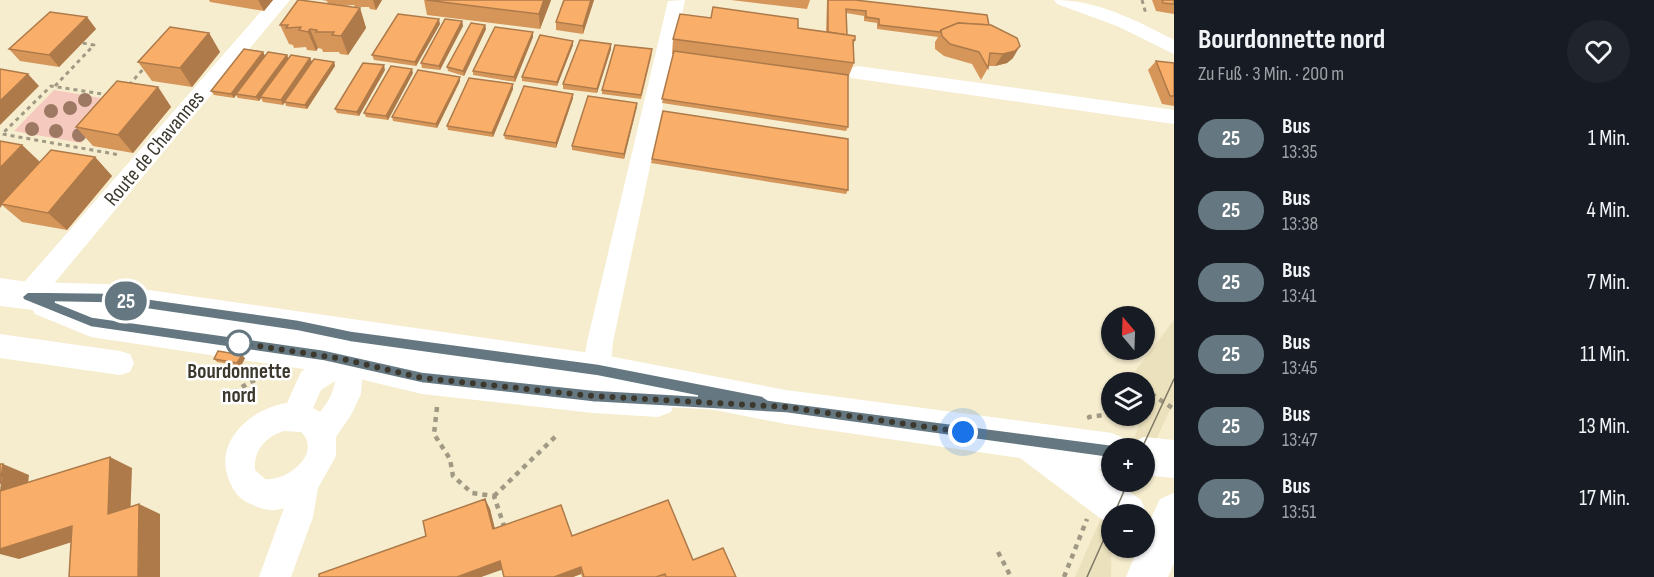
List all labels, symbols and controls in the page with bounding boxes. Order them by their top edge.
button: heart [1567,20,1630,83]
text: Bourdonnette nord [1198,23,1385,56]
text: Zu Fuß · 3 Min. · 200 m [1198,62,1344,86]
street label: Route de Chavannes [99,86,210,211]
text: Bus [1282,113,1311,140]
text: 1 Min. [1588,125,1630,152]
text: 25 [1222,126,1240,151]
text: 13:35 [1282,140,1318,164]
text: Bus [1282,185,1311,212]
text: 4 Min. [1587,197,1630,224]
text: 25 [1222,198,1240,223]
text: 13:38 [1282,212,1318,236]
text: Bus [1282,257,1311,284]
text: 7 Min. [1587,269,1630,296]
text: 25 [1222,270,1240,295]
line badge: 25 [99,282,153,320]
text: 13:41 [1282,284,1317,308]
text: 25 [117,289,135,314]
north arrow [1101,306,1155,360]
map controls [1101,306,1155,558]
text: Bus [1282,329,1311,356]
marker: Bourdonnette nord [226,330,252,356]
text: 11 Min. [1580,341,1630,368]
text: 25 [1222,342,1240,367]
text: 13:45 [1282,356,1318,380]
place label: Bourdonnette nord [187,359,291,408]
button: layers [1101,372,1155,426]
text: Bus [1282,401,1311,428]
text: 13 Min. [1579,413,1630,440]
text: 25 [1222,414,1240,439]
your location [948,417,978,447]
text: 13:47 [1282,428,1317,452]
button: + [1101,438,1155,492]
text: Bus [1282,473,1311,500]
text: 17 Min. [1579,485,1630,512]
text: 25 [1222,486,1240,511]
text: 13:51 [1282,500,1316,524]
button: − [1101,504,1155,558]

